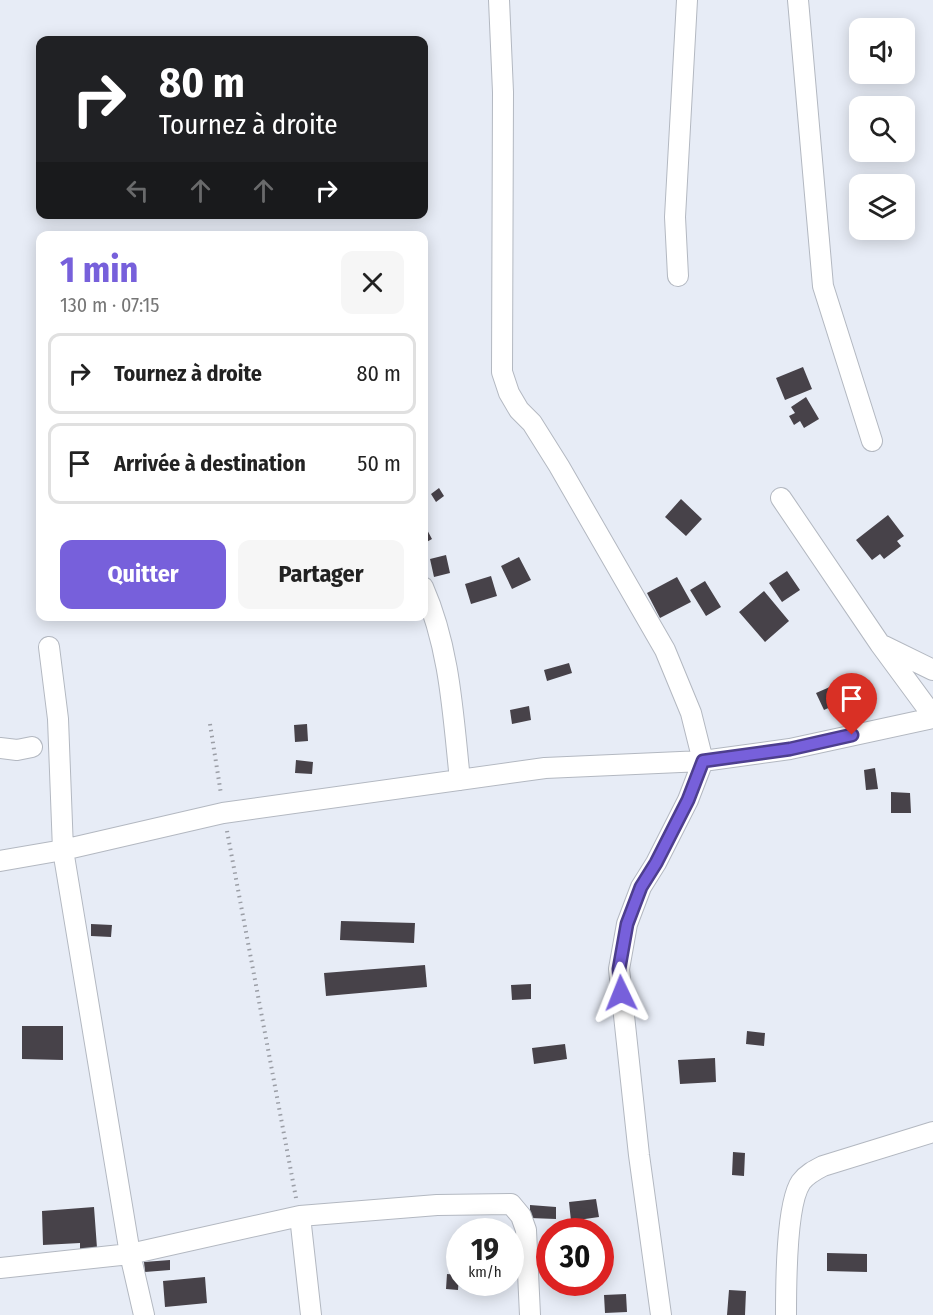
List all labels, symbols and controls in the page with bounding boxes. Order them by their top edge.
map controls [849,18,915,240]
button: sound [849,18,915,84]
text: 80 m [159,58,245,108]
icon: right [60,60,138,138]
button: search [849,96,915,162]
text: Tournez à droite [159,109,338,141]
icon: left [121,174,154,207]
icon: ahead [184,174,217,207]
icon: ahead [247,174,280,207]
icon: right [310,174,343,207]
button: layers [849,174,915,240]
text: 1 min [60,248,138,292]
button: close [341,251,404,314]
text: 130 m · 07:15 [60,293,160,317]
icon: right [63,357,96,390]
text: Tournez à droite [114,360,262,387]
text: 80 m [356,360,401,387]
icon: arrive [63,447,96,480]
text: Arrivée à destination [114,450,306,477]
text: 50 m [357,450,401,477]
button: Quitter [60,540,226,609]
button: Partager [238,540,404,609]
pin [826,673,877,735]
icon: arrive [835,682,868,715]
position arrow [589,961,653,1025]
speed limit sign: 30 [536,1218,614,1296]
text: 19 [471,1232,499,1268]
text: km/h [468,1263,502,1281]

